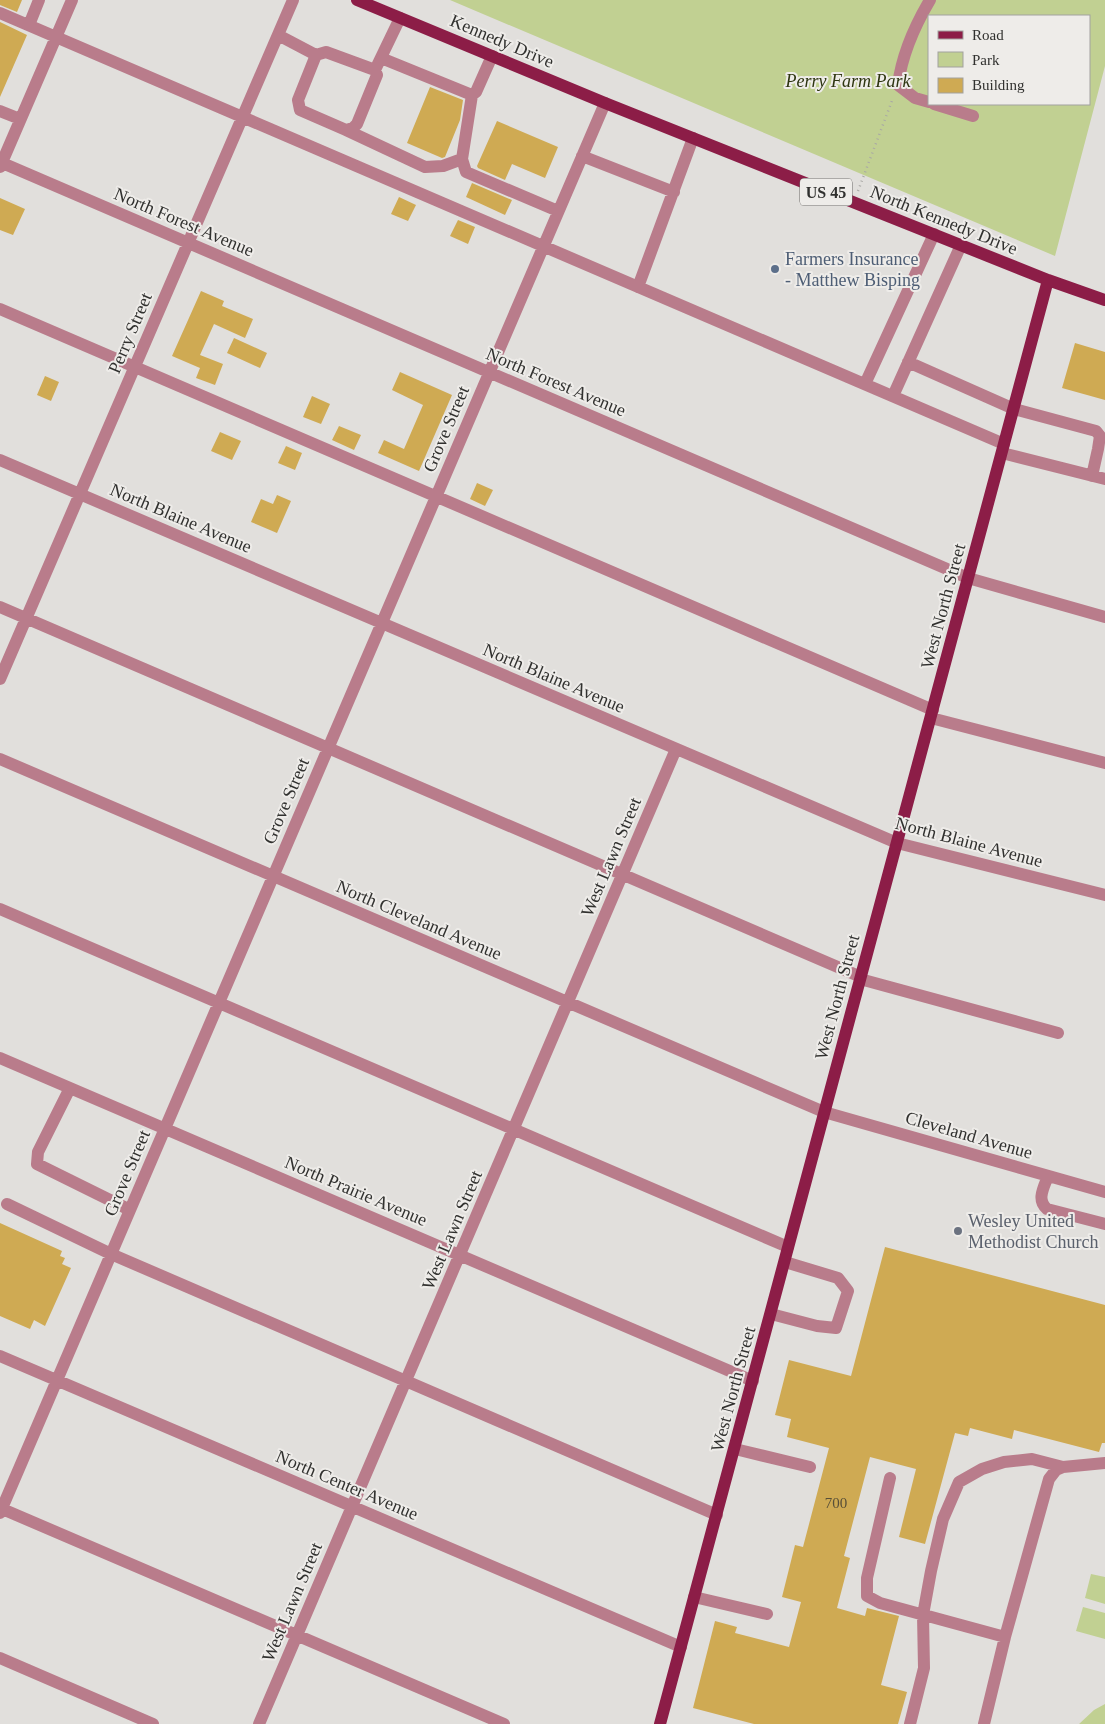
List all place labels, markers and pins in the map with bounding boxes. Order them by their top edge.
place label: Farmers Insurance - Matthew Bisping [785,249,920,290]
marker: Farmers Insurance - Matthew Bisping [769,263,781,275]
place label: Wesley United Methodist Church [968,1211,1099,1252]
marker: Wesley United Methodist Church [952,1225,964,1237]

